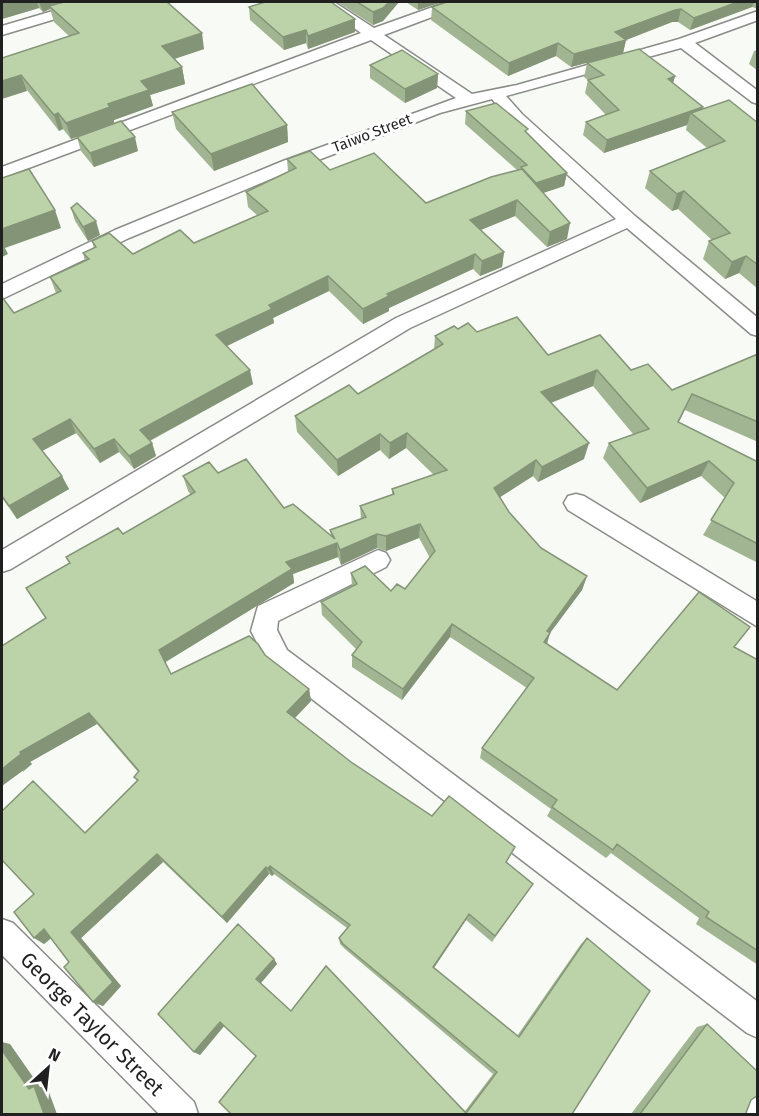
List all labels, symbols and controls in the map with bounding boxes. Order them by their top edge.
street label: Taiwo Street [330,109,415,156]
street label: George Taylor Street [15,947,170,1102]
north arrow [18,1038,78,1098]
text: N [46,1044,64,1066]

